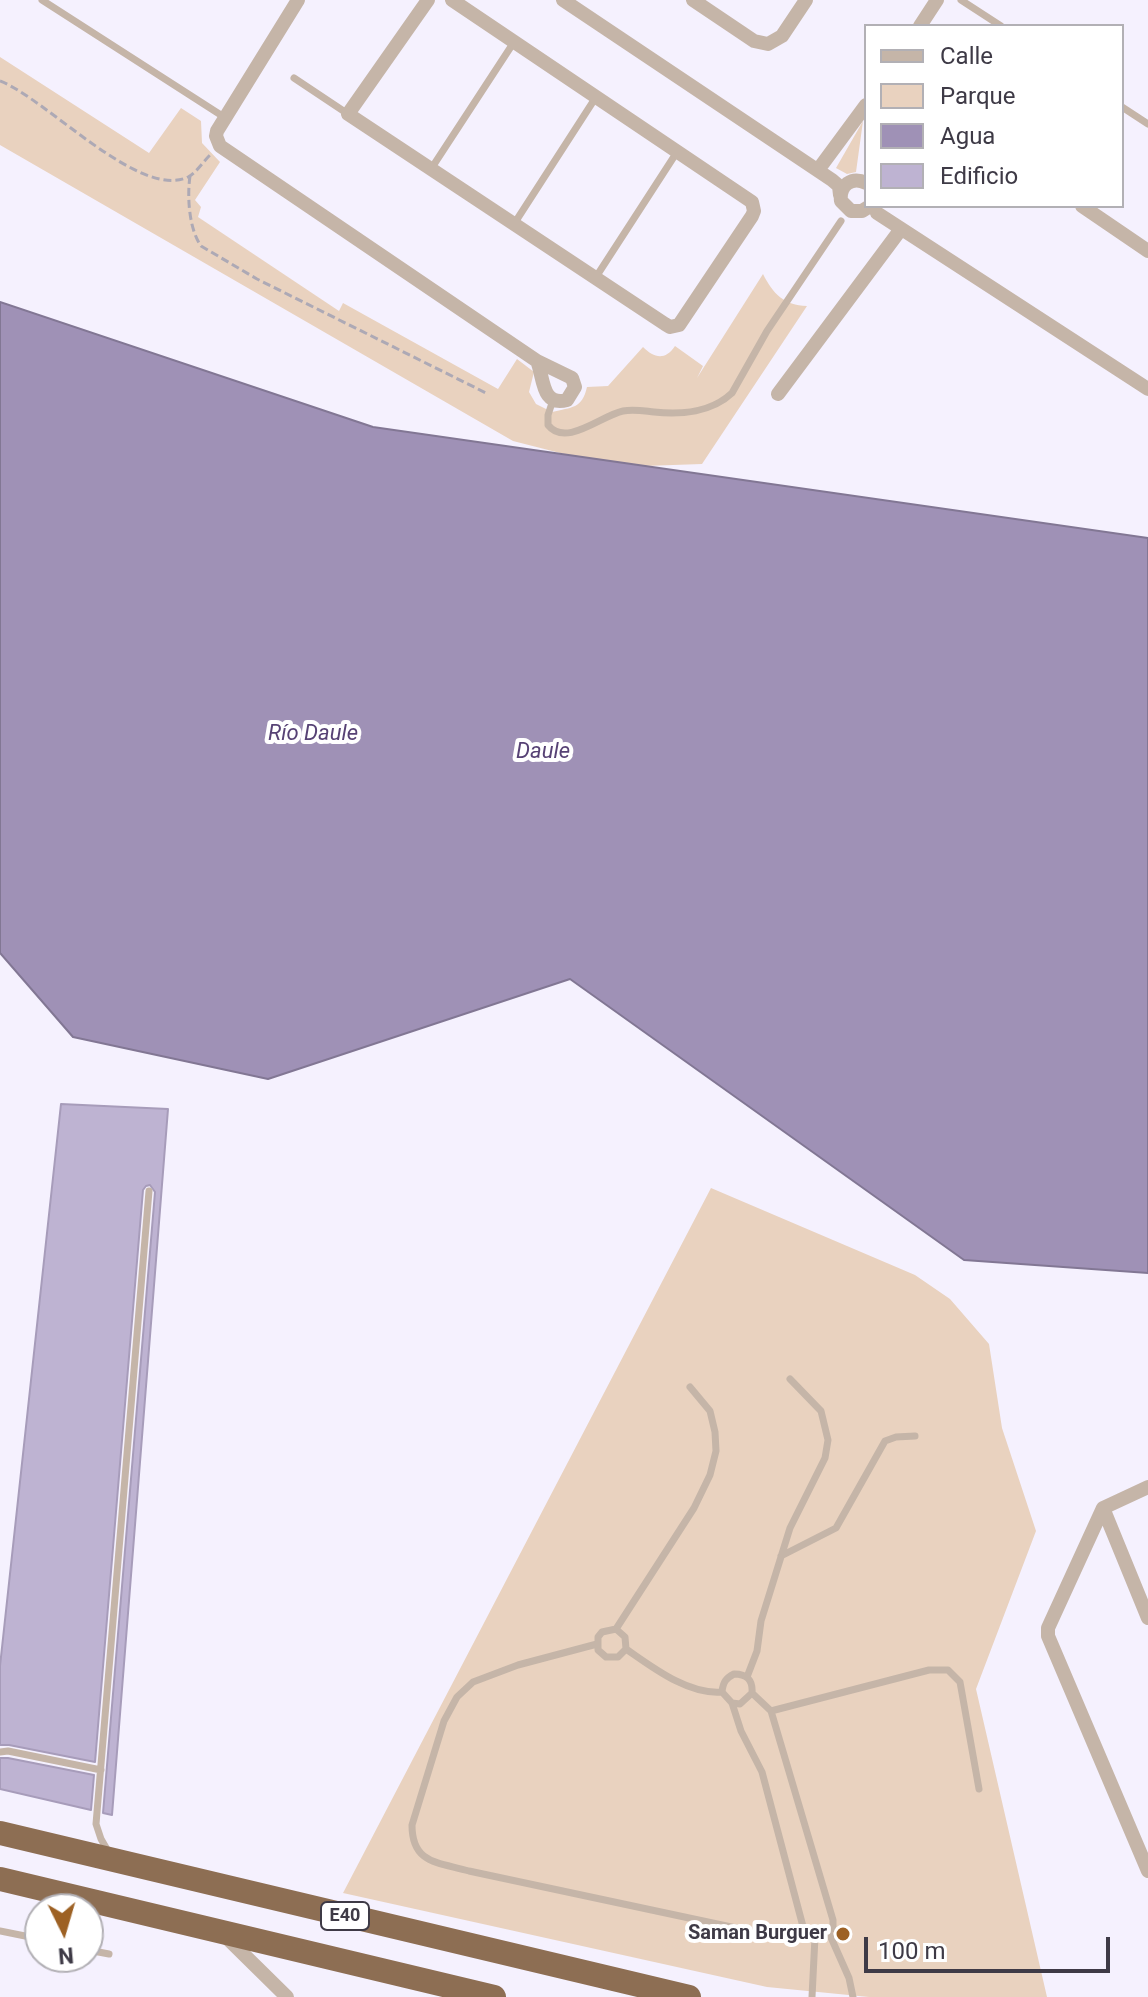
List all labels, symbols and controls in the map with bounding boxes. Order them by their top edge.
legend [864,24,1124,208]
text: Calle [940,42,993,70]
text: Parque [940,82,1016,110]
text: Agua [940,122,995,150]
text: Edificio [940,162,1018,190]
water label: Río Daule [268,721,358,747]
water label: Daule [516,739,570,765]
north arrow [24,1893,104,1973]
road number: E40 [321,1902,369,1930]
scale bar [868,1921,1114,1971]
place label: Saman Burguer [688,1922,827,1946]
marker: Saman Burguer [834,1925,852,1943]
text: 100 m [878,1937,945,1965]
text: N [57,1942,75,1969]

